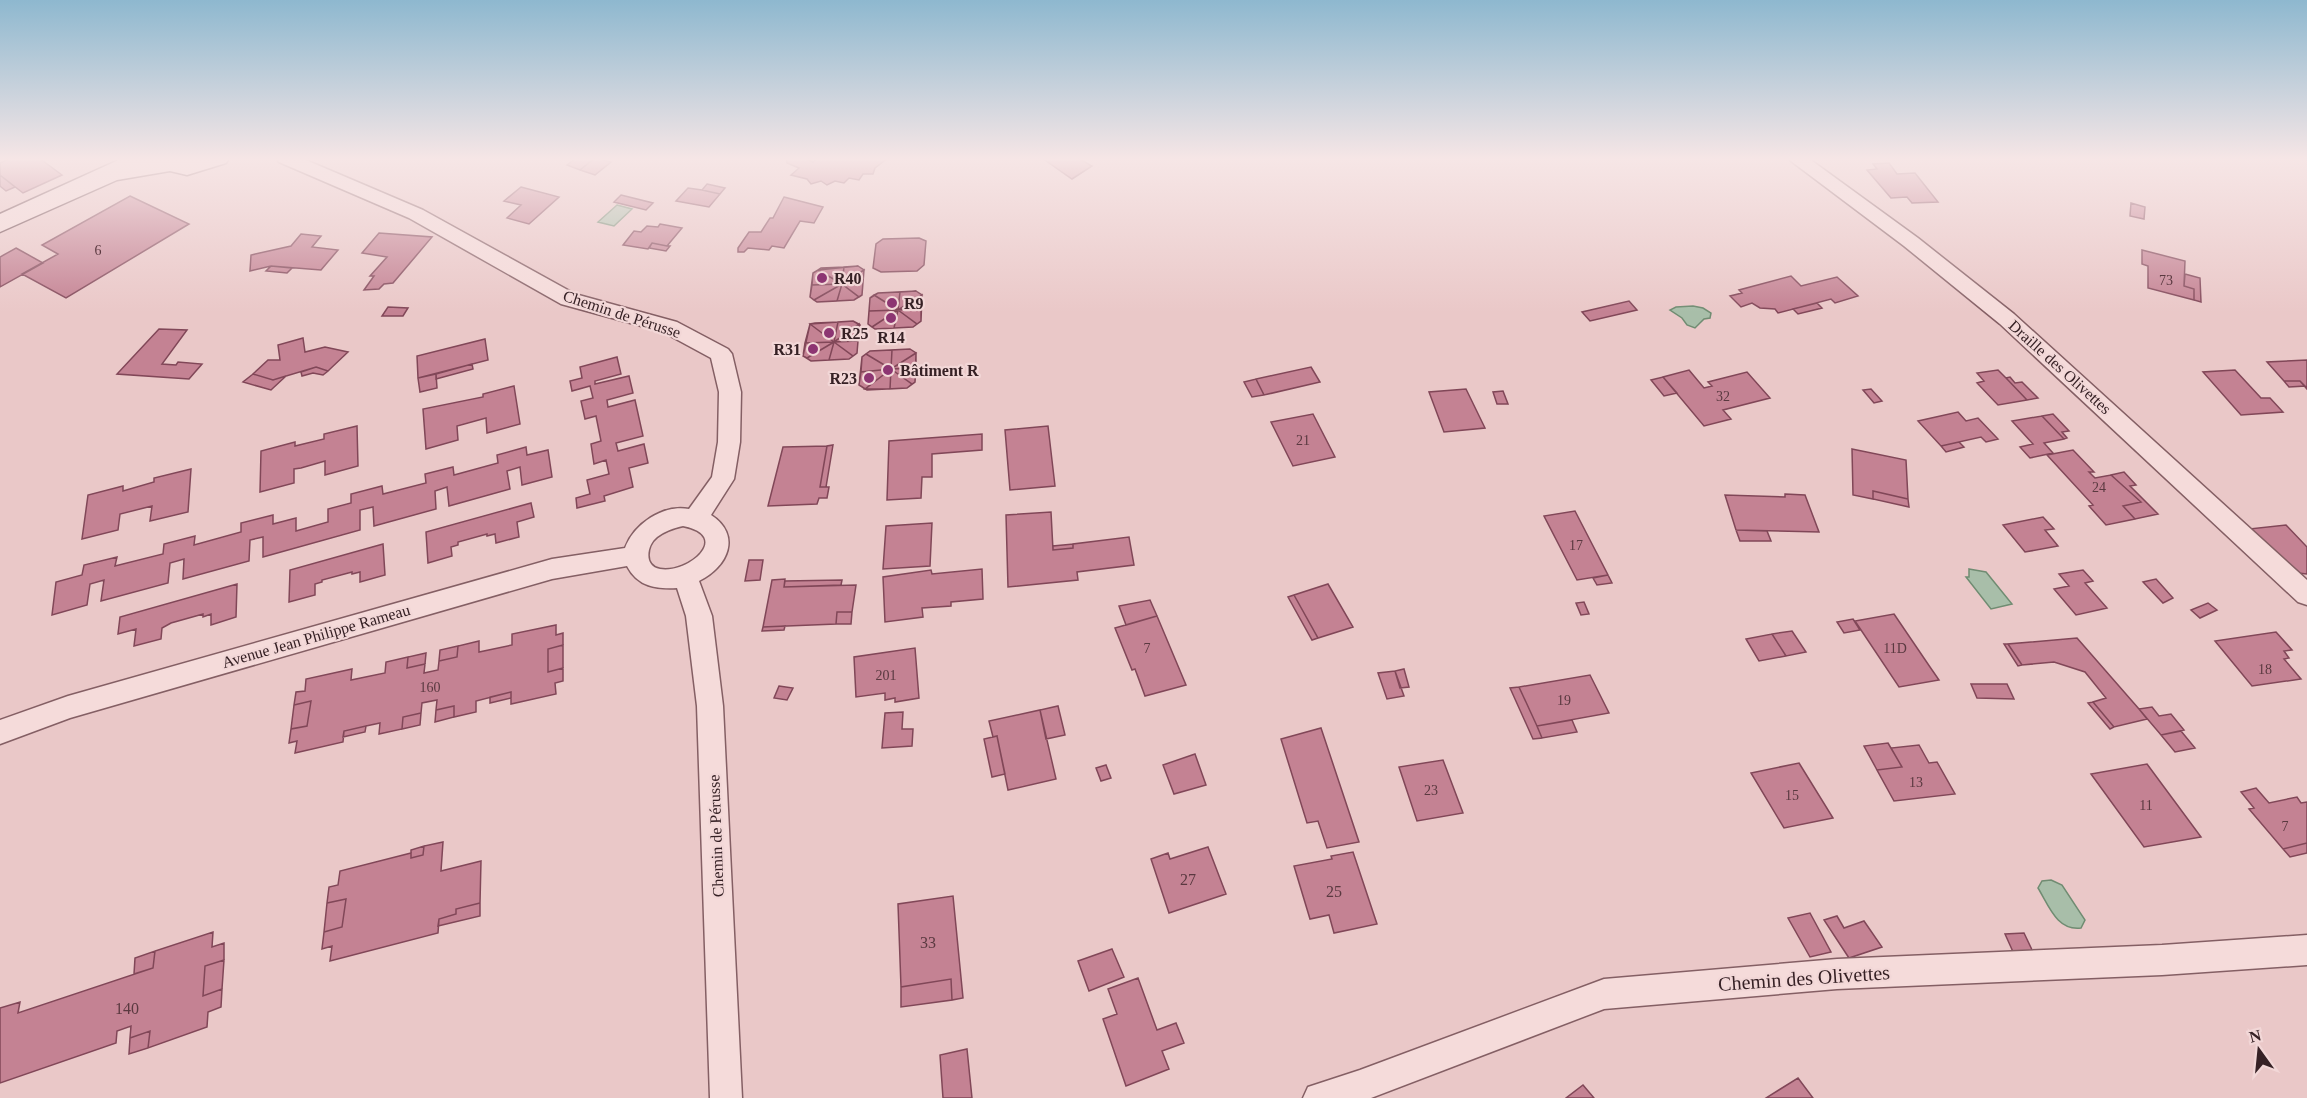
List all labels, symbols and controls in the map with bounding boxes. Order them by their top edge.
house number: 6 [95,243,102,258]
place label: R40 [834,270,862,287]
marker: R40 [815,271,829,285]
house number: 73 [2159,273,2173,288]
street label: Chemin de Pérusse [561,287,683,341]
place label: R9 [904,295,924,312]
marker: R9 [885,296,899,310]
marker: R14 [884,311,898,325]
street label: Draille des Olivettes [2005,317,2115,417]
place label: R25 [841,325,869,342]
marker: R25 [822,326,836,340]
place label: R14 [877,329,905,346]
place label: R31 [773,341,801,358]
marker: R31 [806,342,820,356]
place label: Bâtiment R [900,362,979,379]
marker: Bâtiment R [881,363,895,377]
place label: R23 [829,370,857,387]
marker: R23 [862,371,876,385]
house number: 32 [1716,389,1730,404]
house number: 21 [1296,433,1310,448]
house number: 24 [2092,480,2106,495]
house number: 17 [1569,538,1583,553]
street label: Avenue Jean Philippe Rameau [220,601,412,672]
house number: 7 [1144,641,1151,656]
house number: 11D [1883,641,1907,656]
house number: 18 [2258,662,2272,677]
house number: 201 [876,668,897,683]
house number: 160 [420,680,441,695]
house number: 19 [1557,693,1571,708]
street label: Chemin de Pérusse [705,774,727,898]
house number: 13 [1909,775,1923,790]
house number: 23 [1424,783,1438,798]
house number: 15 [1785,788,1799,803]
house number: 11 [2139,798,2153,813]
house number: 7 [2282,819,2289,834]
house number: 27 [1180,871,1196,888]
house number: 25 [1326,883,1342,900]
house number: 33 [920,934,936,951]
street label: Chemin des Olivettes [1717,961,1891,995]
house number: 140 [115,1000,139,1017]
north arrow [2229,1020,2289,1080]
text: N [2247,1026,2263,1046]

